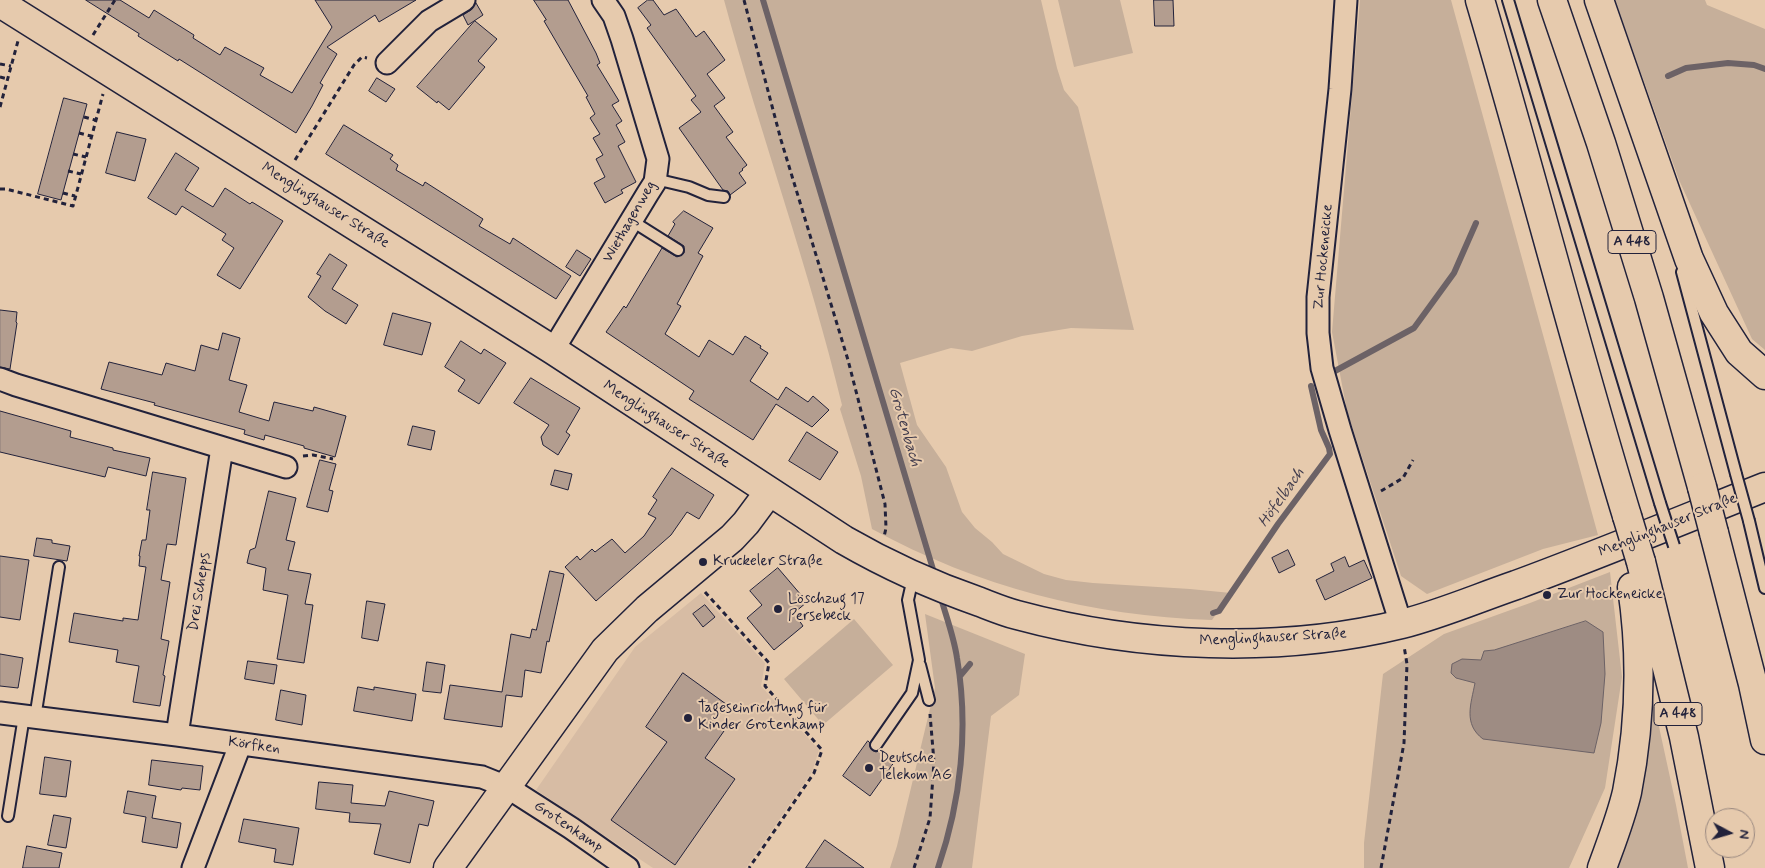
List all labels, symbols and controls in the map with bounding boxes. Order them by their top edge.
street label: Menglinghauser Straße [258,159,392,253]
street label: Wiethagenweg [599,178,661,266]
street label: Zur Hockeneicke [1310,203,1338,311]
road number: A 448 [1608,230,1656,253]
street label: Menglinghauser Straße [599,377,733,473]
water label: Grotenbach [884,385,924,469]
water label: Höfelbach [1255,465,1309,531]
street label: Menglinghauser Straße [1596,490,1740,562]
street label: Drei Schepps [185,551,215,633]
place label: Kruckeler Straße [713,553,823,571]
marker: Kruckeler Straße [697,556,709,568]
place label: Zur Hockeneicke [1557,586,1663,604]
marker: Zur Hockeneicke [1541,589,1553,601]
place label: Löschzug 17 Persebeck [788,591,864,626]
marker: Löschzug 17 Persebeck [772,603,784,615]
street label: Menglinghauser Straße [1199,625,1347,651]
place label: Tageseinrichtung für Kinder Grotenkamp [698,700,828,735]
road number: A 448 [1654,702,1702,726]
marker: Tageseinrichtung für Kinder Grotenkamp [682,712,694,724]
street label: Körfken [227,733,281,759]
place label: Deutsche Telekom AG [879,750,952,785]
marker: Deutsche Telekom AG [863,762,875,774]
street label: Grotenkamp [530,797,606,857]
north arrow [1705,808,1755,858]
text: N [1734,829,1753,840]

